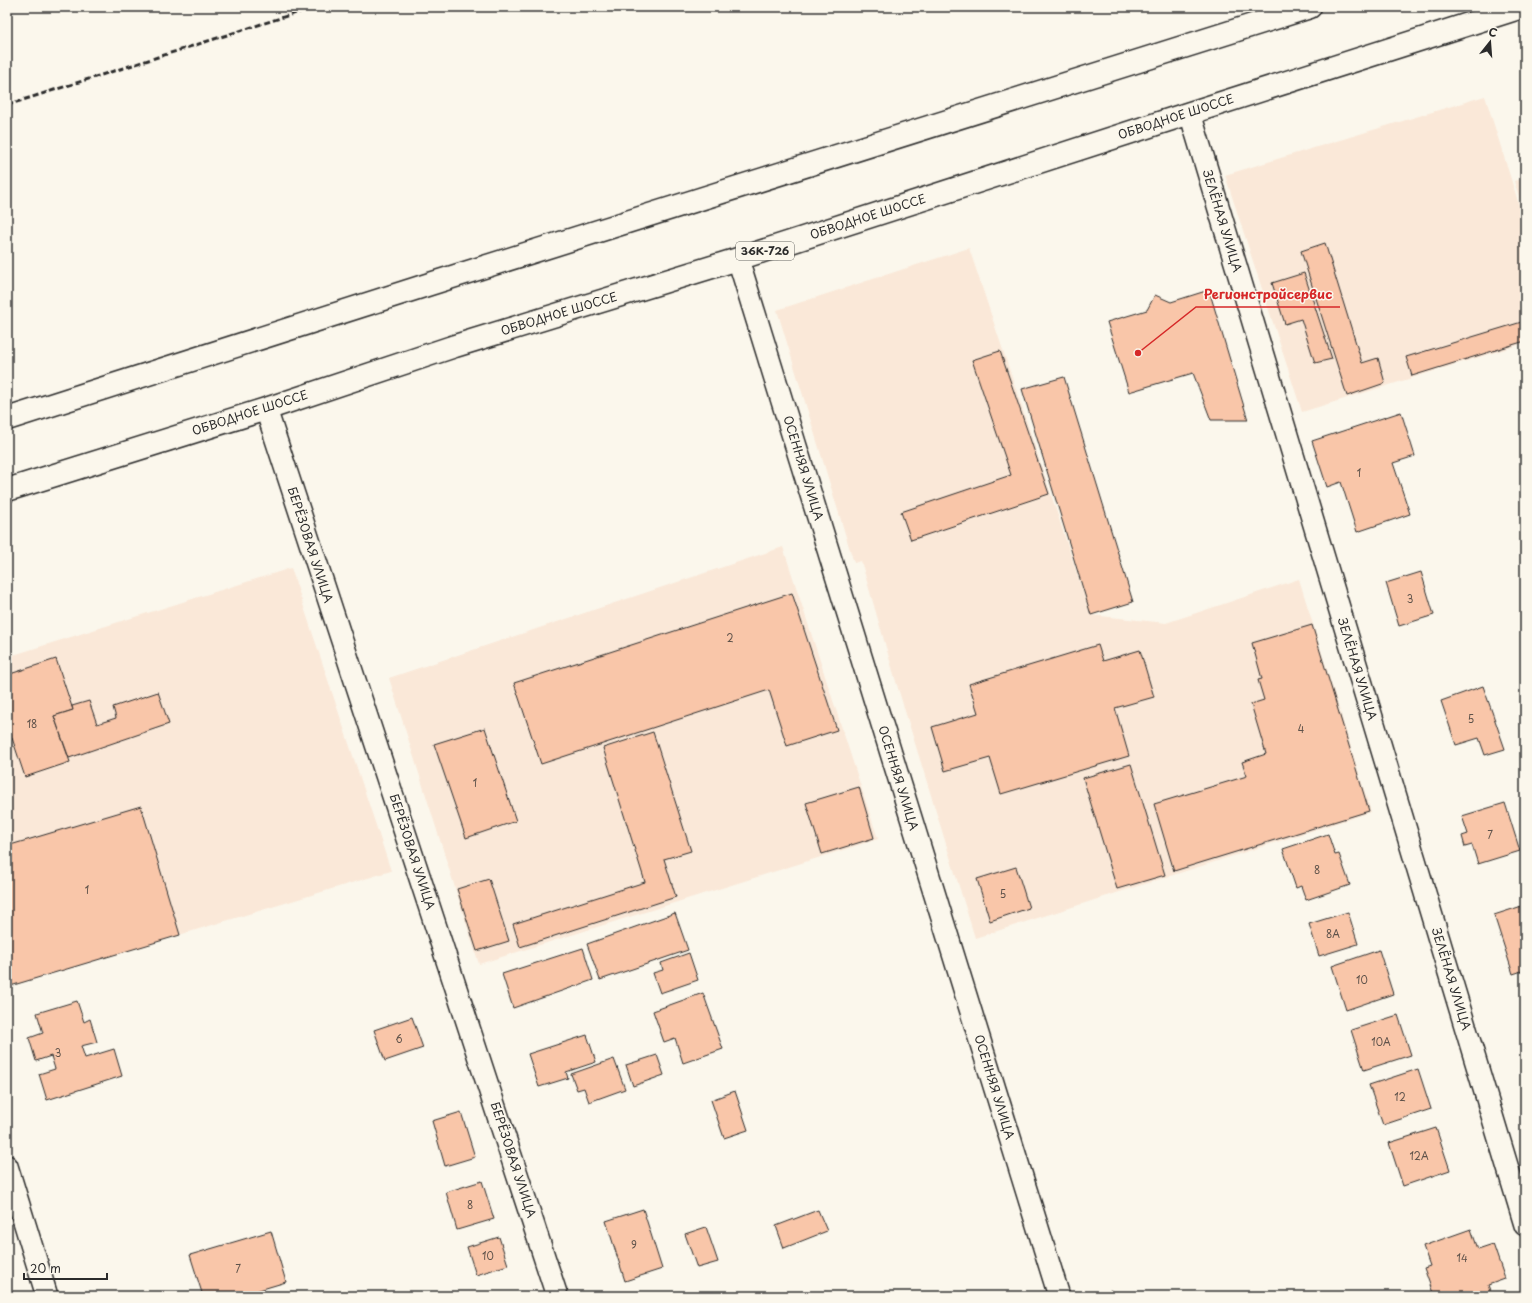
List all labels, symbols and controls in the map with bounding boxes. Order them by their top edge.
north arrow [1470,22,1510,62]
text: С [1487,23,1500,41]
street label: ОБВОДНОЕ ШОССЕ [1116,89,1236,143]
street label: ЗЕЛЁНАЯ УЛИЦА [1199,167,1247,274]
street label: ОБВОДНОЕ ШОССЕ [808,189,928,243]
road number: 36К-726 [736,242,794,260]
callout: Регионстройсервис [1196,282,1340,307]
text: Регионстройсервис [1204,284,1332,303]
street label: ОБВОДНОЕ ШОССЕ [498,287,619,339]
street label: ОБВОДНОЕ ШОССЕ [190,385,310,439]
street label: ОСЕННЯЯ УЛИЦА [779,413,828,522]
house number: 1 [1357,465,1361,480]
street label: БЕРЁЗОВАЯ УЛИЦА [284,484,338,605]
house number: 3 [1407,591,1413,606]
street label: ЗЕЛЁНАЯ УЛИЦА [1334,615,1382,722]
house number: 2 [726,630,734,645]
house number: 5 [1468,711,1474,726]
house number: 18 [27,716,37,731]
house number: 4 [1298,721,1305,736]
street label: ОСЕННЯЯ УЛИЦА [874,723,923,832]
house number: 1 [473,775,477,790]
street label: БЕРЁЗОВАЯ УЛИЦА [386,791,440,912]
house number: 7 [1487,827,1493,842]
house number: 8 [1314,862,1320,877]
house number: 1 [85,882,89,897]
house number: 5 [1000,886,1006,901]
street label: ЗЕЛЁНАЯ УЛИЦА [1428,925,1476,1032]
house number: 8А [1326,926,1340,941]
house number: 10 [1356,972,1368,987]
house number: 6 [395,1031,403,1046]
street label: ОСЕННЯЯ УЛИЦА [970,1032,1019,1141]
house number: 10А [1371,1034,1391,1049]
house number: 3 [55,1045,61,1060]
house number: 12 [1394,1089,1406,1104]
street label: БЕРЁЗОВАЯ УЛИЦА [487,1099,541,1220]
house number: 12А [1409,1148,1429,1163]
house number: 8 [467,1197,473,1212]
house number: 9 [631,1237,637,1252]
house number: 10 [482,1248,494,1263]
house number: 14 [1456,1250,1468,1265]
scale bar [24,1255,107,1281]
text: 20 m [30,1259,61,1277]
house number: 7 [235,1261,241,1276]

